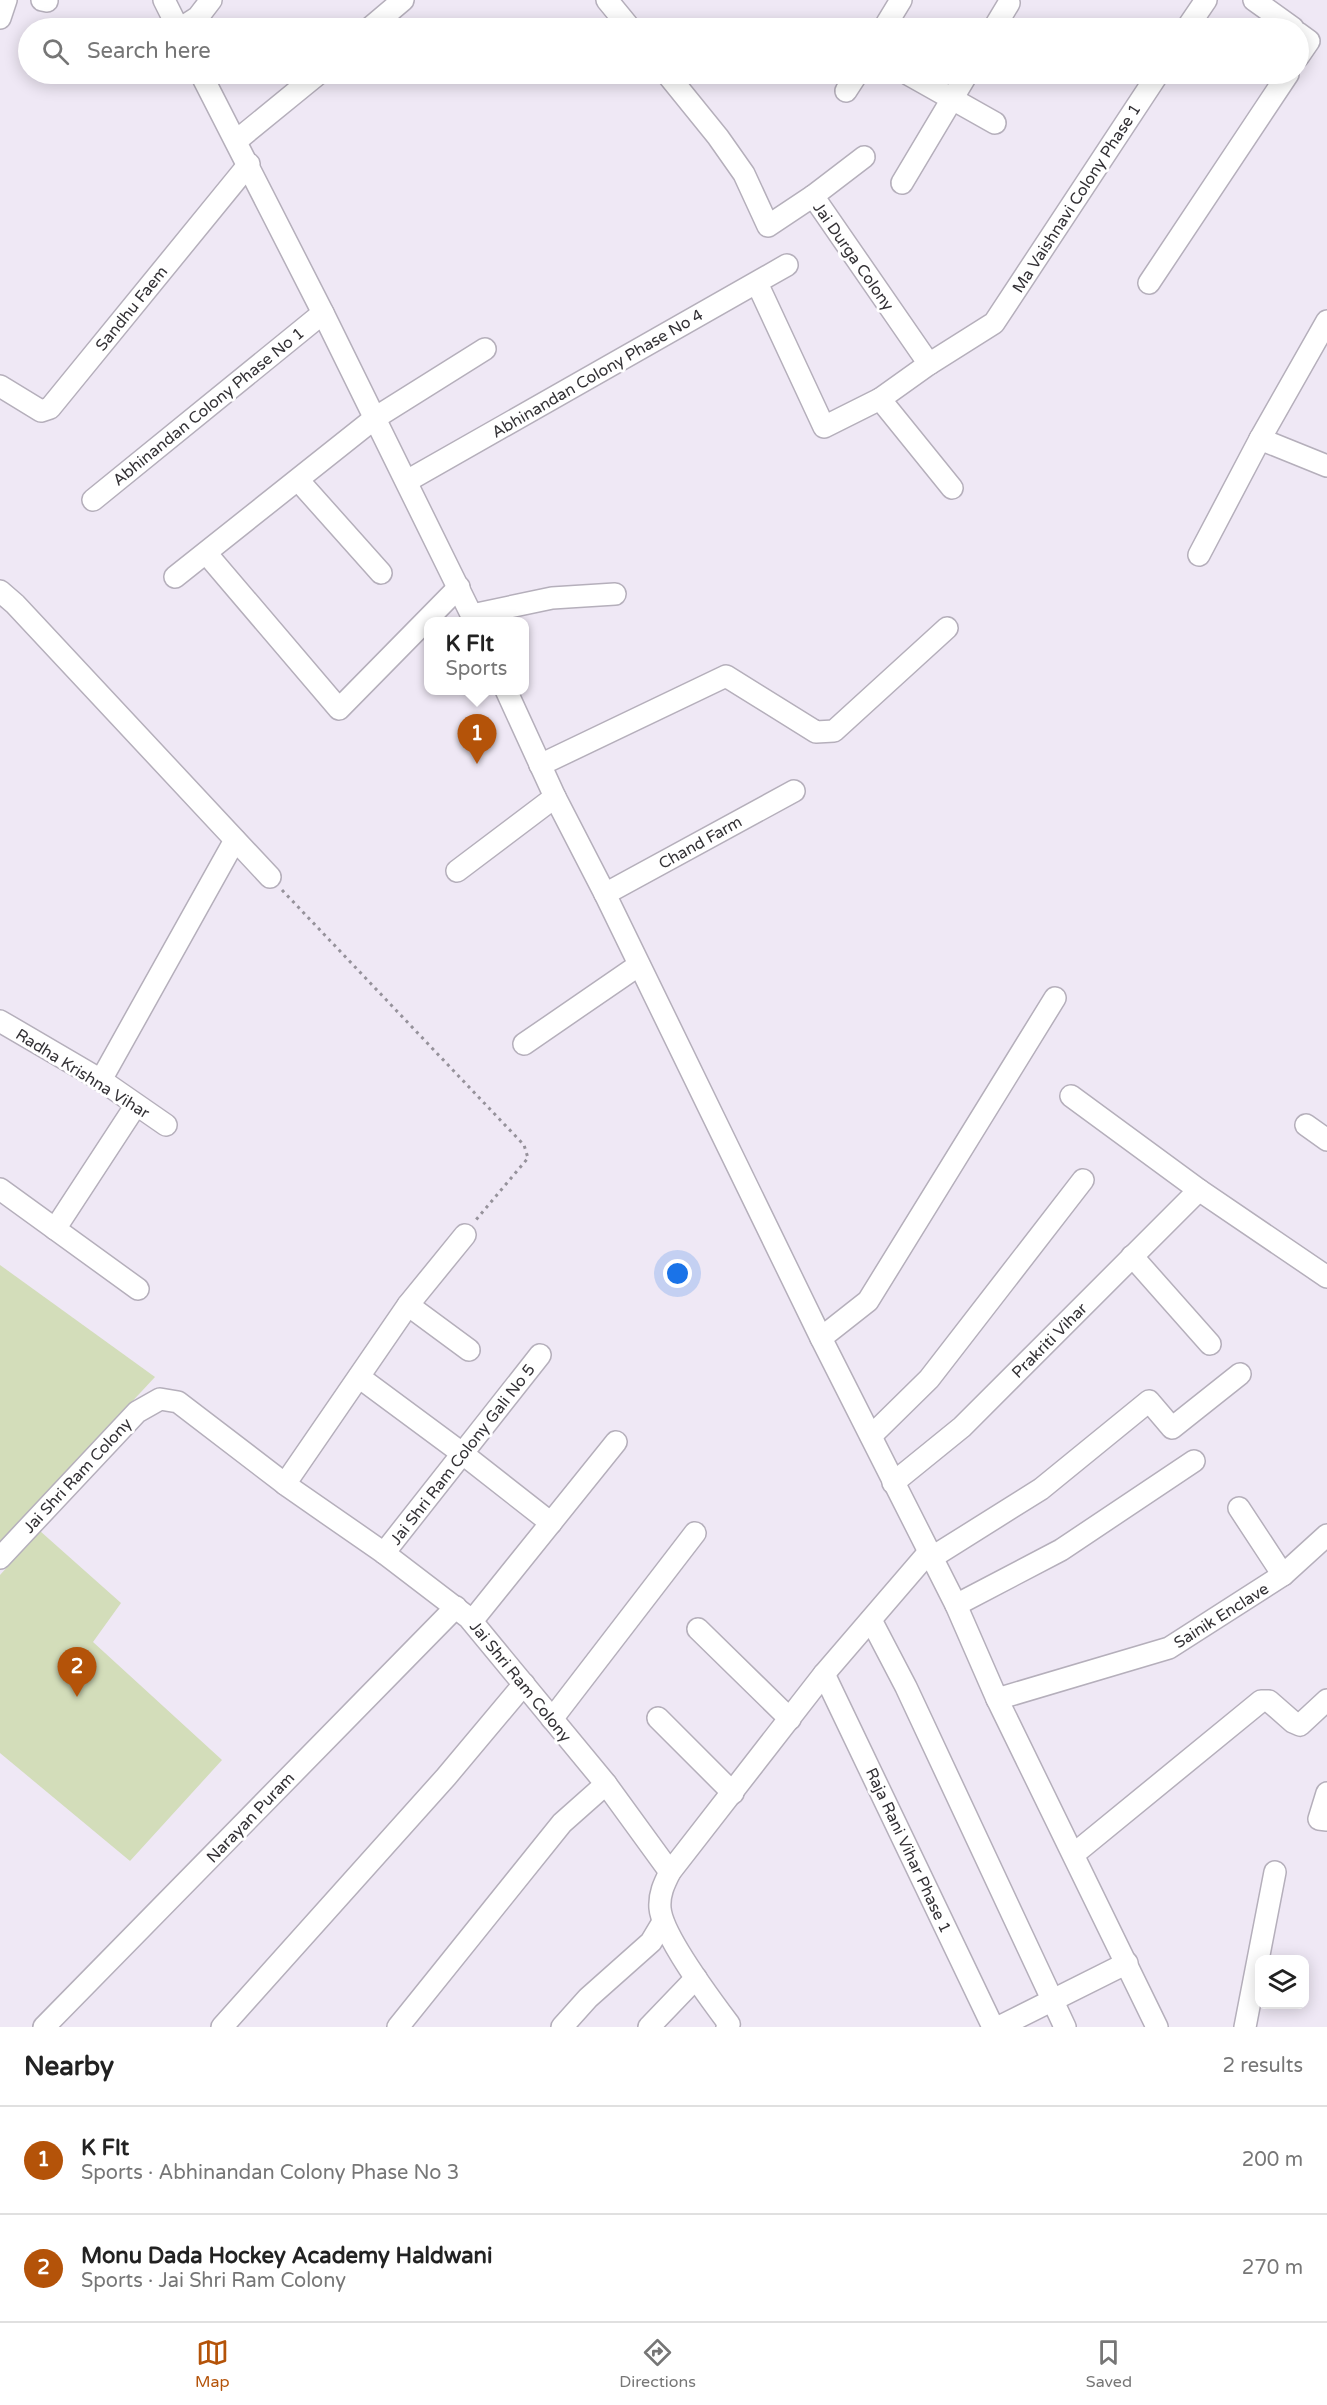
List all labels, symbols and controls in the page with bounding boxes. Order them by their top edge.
search box [18,18,1309,84]
icon: search [39,35,72,68]
text: Search here [87,38,211,64]
street label: Ma Vaishnavi Colony Phase 1 [1008,100,1146,297]
street label: Jai Durga Colony [808,198,898,315]
street label: Sandhu Faem [91,262,172,355]
street label: Abhinandan Colony Phase No 4 [488,305,707,443]
street label: Abhinandan Colony Phase No 1 [109,323,308,490]
popup [424,617,529,695]
text: K FIt [446,631,494,657]
text: Sports [446,657,507,681]
pin: 1 [458,714,496,764]
street label: Chand Farm [655,812,746,874]
street label: Radha Krishna Vihar [12,1024,154,1124]
your location [663,1259,692,1288]
street label: Prakriti Vihar [1008,1298,1092,1383]
street label: Jai Shri Ram Colony Gali No 5 [386,1360,540,1549]
street label: Jai Shri Ram Colony [19,1414,136,1537]
street label: Sainik Enclave [1170,1579,1273,1653]
street label: Jai Shri Ram Colony [465,1617,575,1747]
pin: 2 [58,1648,97,1697]
street label: Raja Rani Vihar Phase 1 [861,1765,955,1936]
street label: Narayan Puram [202,1768,299,1867]
map controls [1255,1955,1309,2009]
button: layers [1255,1955,1309,2009]
text: Nearby [24,2051,114,2082]
text: 2 results [1223,2054,1303,2078]
text: K FIt [81,2135,129,2161]
text: 1 [37,2148,50,2172]
text: 200 m [1242,2148,1303,2172]
text: Sports · Abhinandan Colony Phase No 3 [81,2161,459,2185]
text: Monu Dada Hockey Academy Haldwani [81,2243,492,2269]
text: 2 [37,2256,50,2280]
text: 270 m [1242,2256,1303,2280]
text: Sports · Jai Shri Ram Colony [81,2269,346,2293]
tab: Map [195,2336,229,2392]
tab: Directions [619,2336,696,2392]
tab: Saved [1086,2336,1132,2392]

